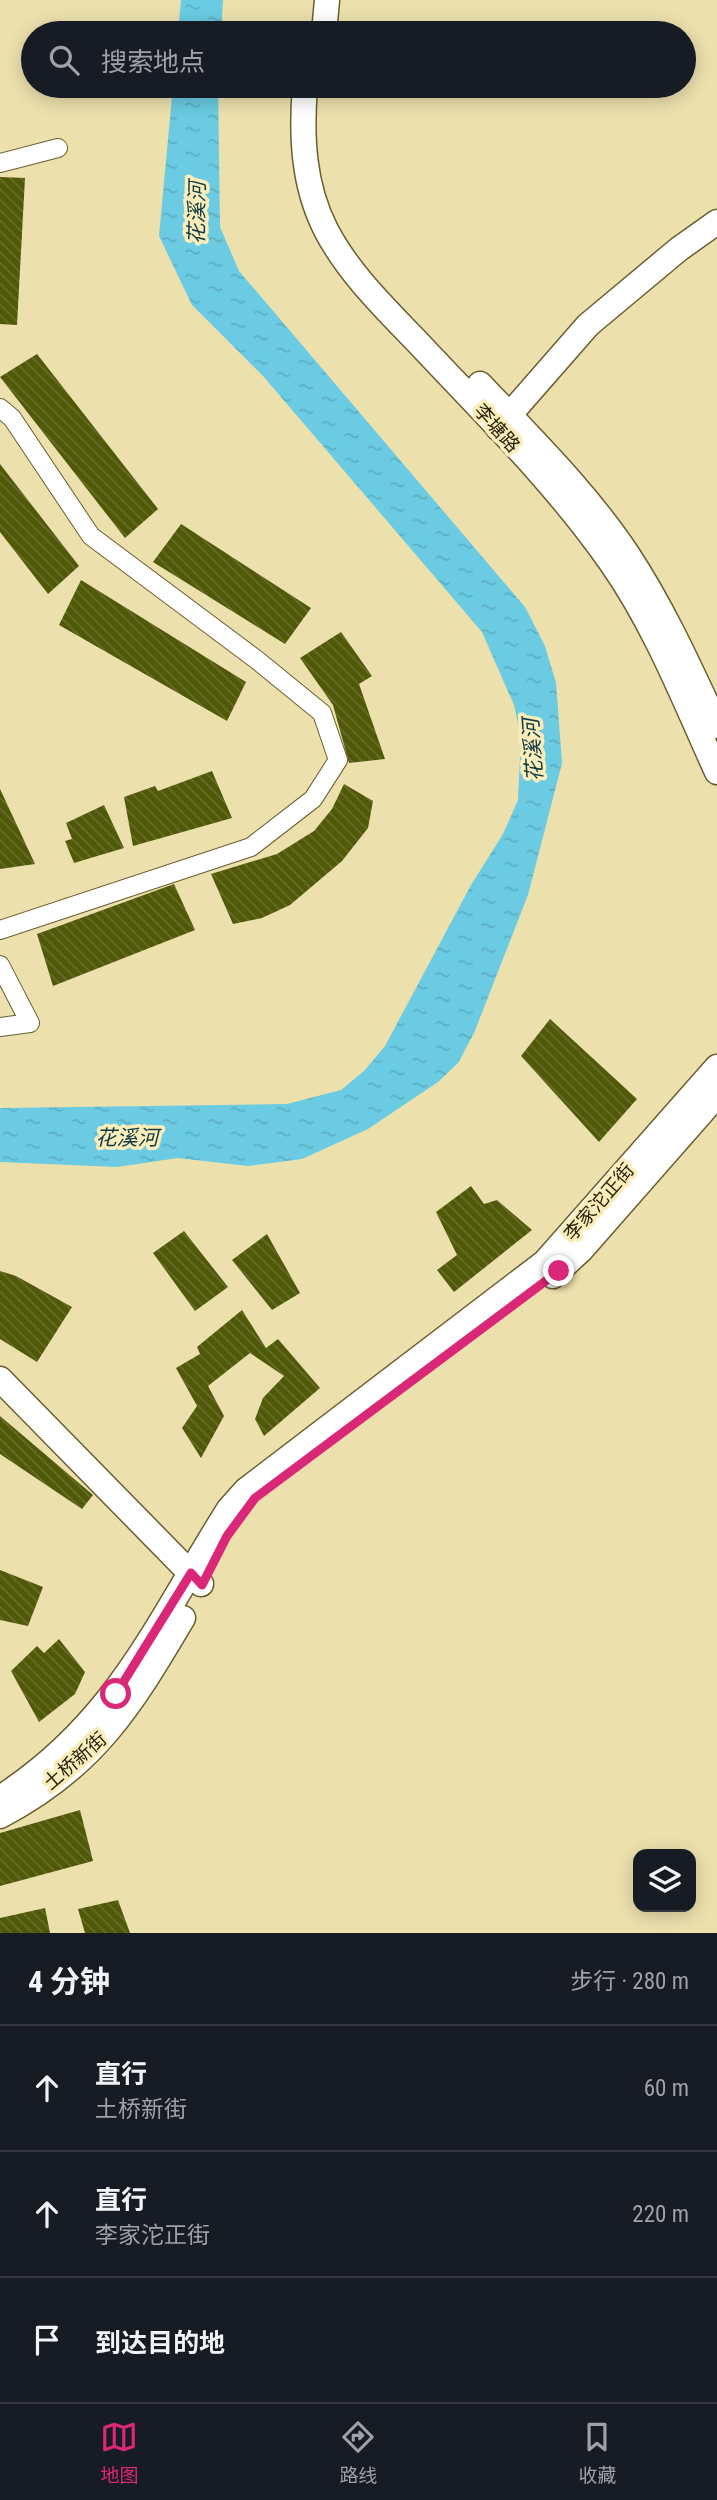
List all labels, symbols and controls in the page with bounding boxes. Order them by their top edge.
search box [21,21,696,98]
icon: search [45,41,83,79]
text: 搜索地点 [101,47,205,77]
water label: 花溪河 [184,177,210,245]
street label: 李塘路 [469,399,525,457]
water label: 花溪河 [519,714,547,782]
water label: 花溪河 [96,1126,162,1150]
street label: 李家沱正街 [559,1159,639,1245]
route end [543,1255,574,1286]
route start [100,1678,131,1709]
street label: 土桥新街 [39,1727,111,1795]
map controls [633,1849,696,1912]
button: layers [633,1849,696,1912]
text: 4 分钟 [28,1964,110,1999]
text: 步行 · 280 m [570,1968,689,1995]
text: 直行 [95,2059,147,2089]
icon: ahead [28,2069,66,2107]
text: 60 m [644,2075,689,2102]
text: 土桥新街 [95,2096,187,2123]
text: 直行 [95,2185,147,2215]
icon: ahead [28,2195,66,2233]
text: 220 m [632,2201,689,2228]
text: 李家沱正街 [95,2222,210,2249]
icon: arrive [28,2321,66,2359]
text: 到达目的地 [95,2328,225,2358]
tab: 地图 [100,2418,139,2487]
tab: 路线 [339,2418,378,2487]
tab: 收藏 [578,2418,617,2487]

